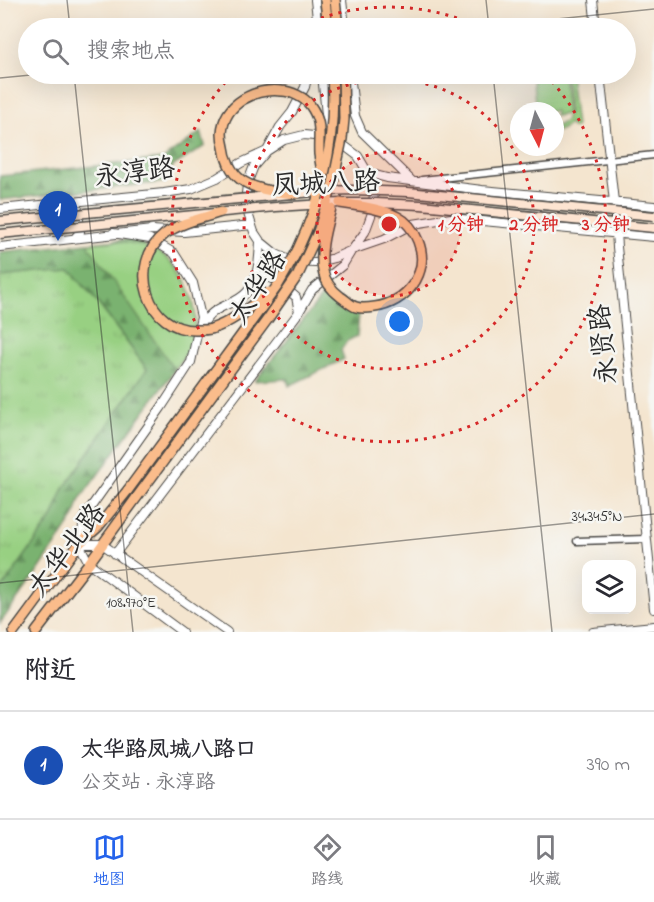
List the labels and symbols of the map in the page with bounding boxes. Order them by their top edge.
north arrow [510,102,564,156]
street label: 永淳路 [92,150,178,198]
street label: 凤城八路 [271,164,381,206]
pin: 1 [38,192,78,241]
text: 1 分钟 [438,213,484,239]
text: 2 分钟 [508,213,559,239]
text: 3 分钟 [581,213,630,239]
centre of rings [379,214,399,234]
street label: 太华路 [221,243,297,333]
street label: 永贤路 [581,302,629,386]
your location [385,307,414,336]
street label: 太华北路 [20,496,116,606]
text: 34.345°N [572,506,622,528]
text: 108.970°E [106,592,156,614]

